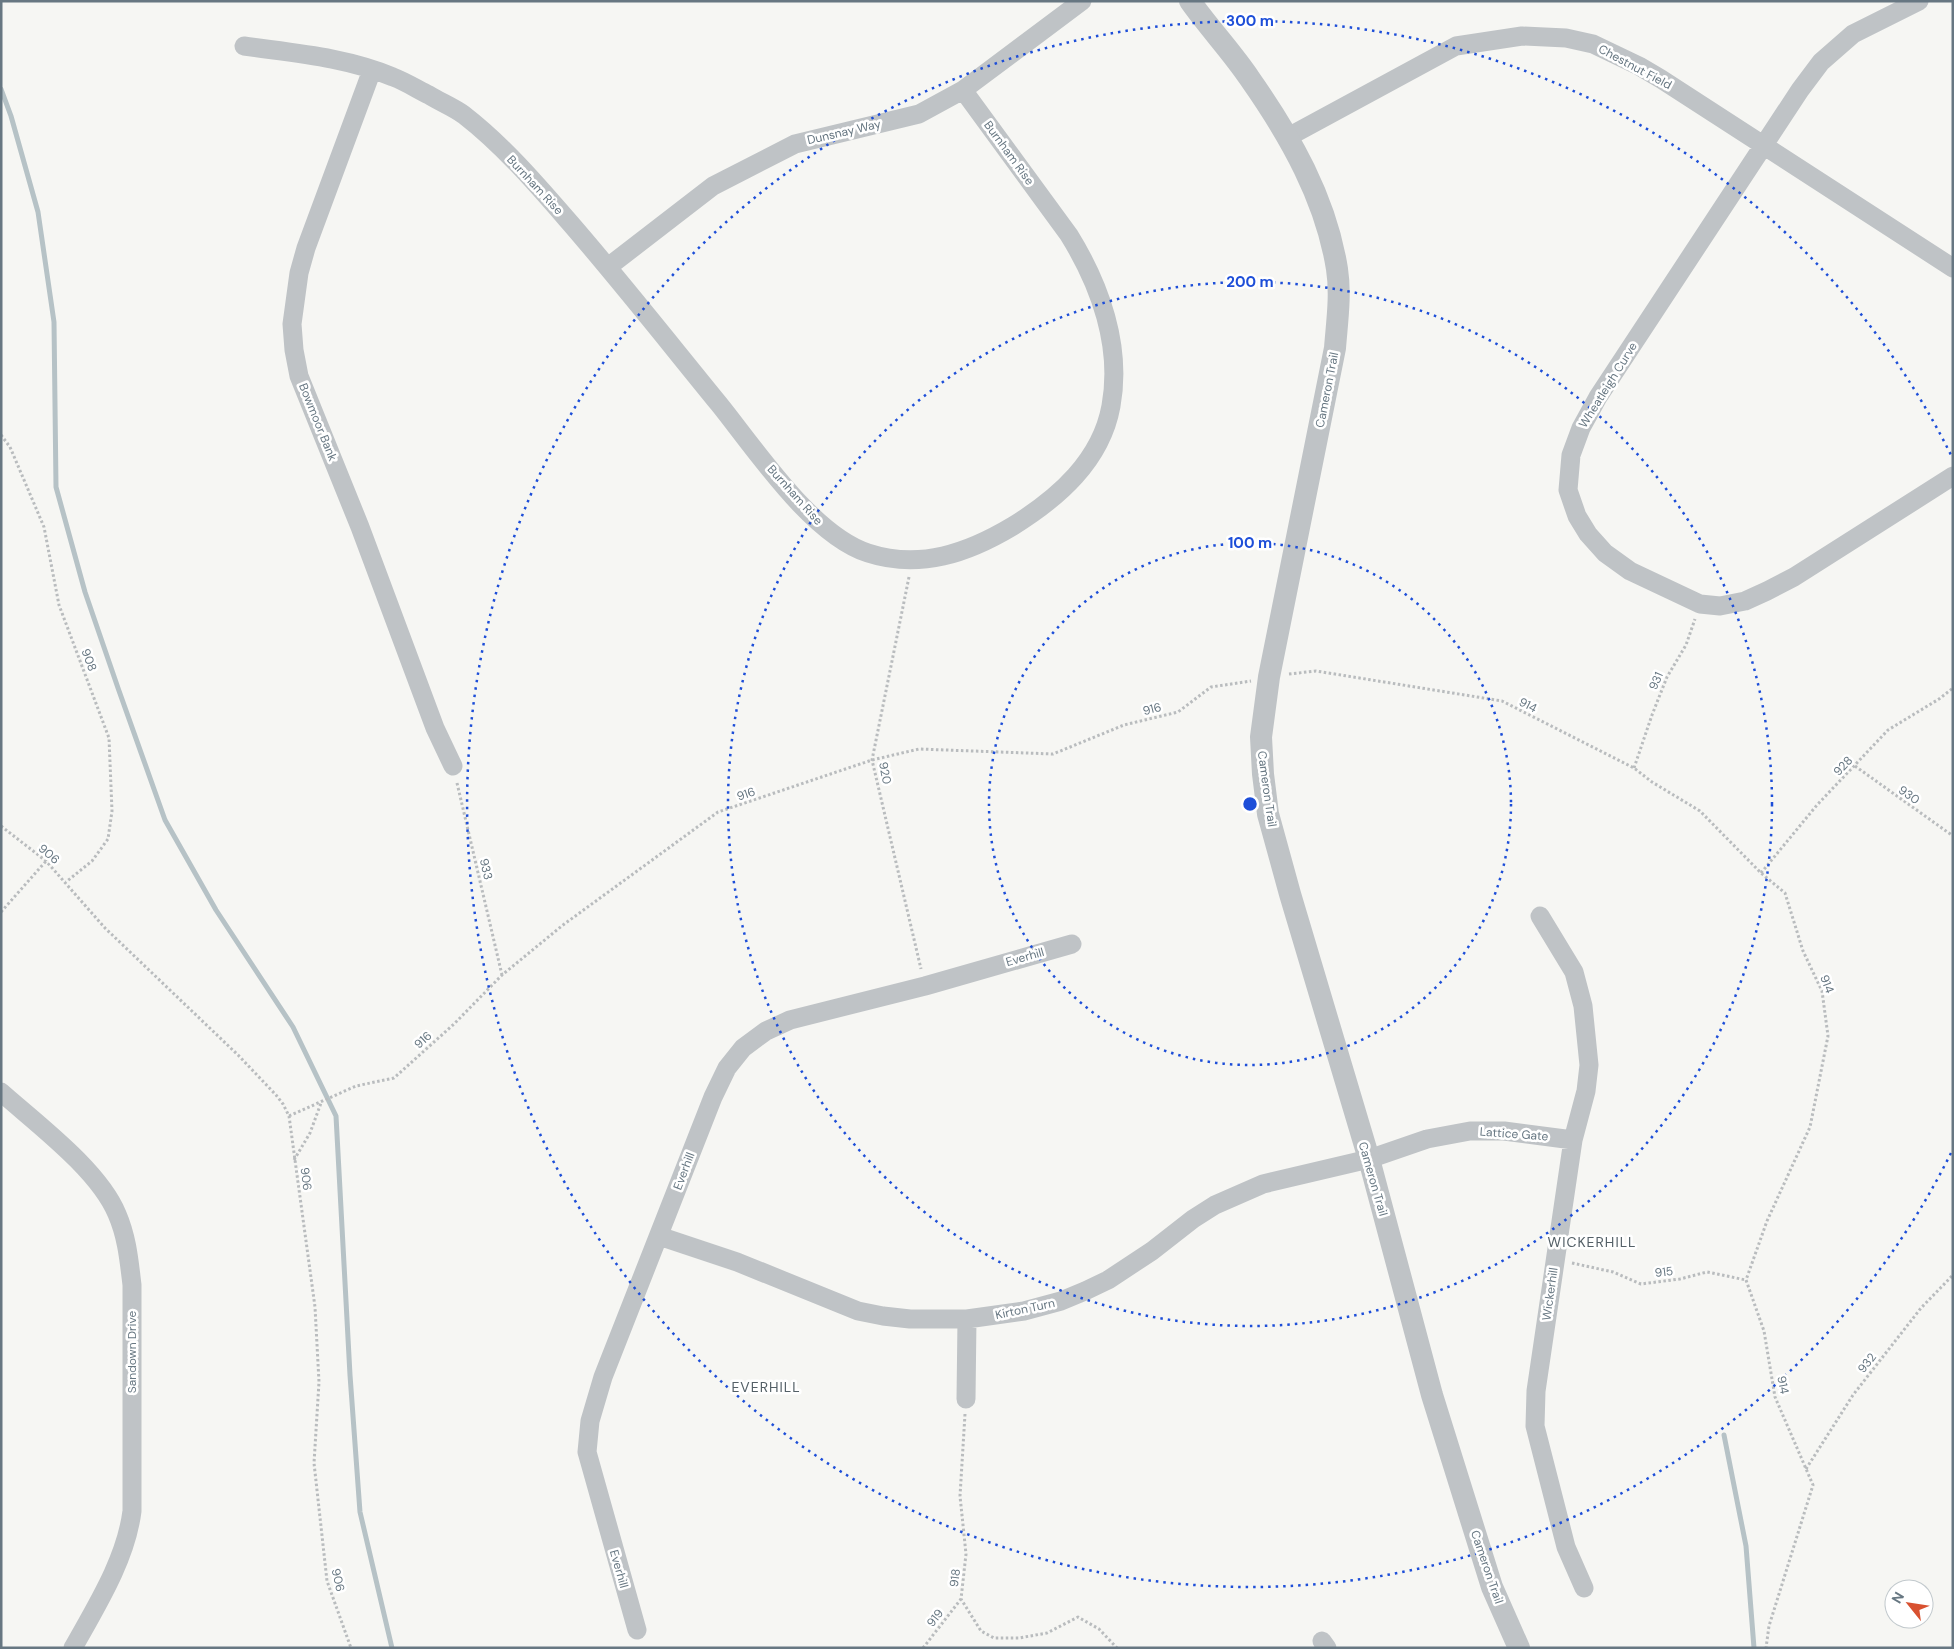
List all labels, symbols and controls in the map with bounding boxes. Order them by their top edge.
text: 300 m [1226,11,1274,31]
street label: Chestnut Field [1596,41,1674,93]
street label: Dunsnay Way [806,116,883,148]
street label: Burnham Rise [980,118,1038,188]
street label: Burnham Rise [503,152,567,218]
text: 200 m [1226,272,1274,292]
street label: Wheatleigh Curve [1575,339,1641,431]
street label: Cameron Trail [1312,351,1342,429]
street label: Bowmoor Bank [295,381,341,463]
street label: Burnham Rise [764,462,826,529]
text: 100 m [1228,533,1272,553]
street label: 908 [78,646,100,674]
street label: 931 [1645,670,1667,692]
street label: 914 [1516,694,1540,716]
street label: 916 [1141,699,1163,719]
street label: Cameron Trail [1254,750,1280,828]
street label: 928 [1830,753,1856,779]
street label: 920 [875,761,895,785]
street label: 930 [1895,782,1923,808]
street label: 916 [735,783,757,805]
centre of rings [1241,795,1259,813]
street label: 906 [35,840,63,868]
street label: 933 [476,857,496,881]
street label: Everhill [1004,944,1046,970]
street label: 914 [1816,973,1838,995]
street label: 916 [411,1028,435,1052]
street label: Lattice Gate [1479,1124,1549,1144]
street label: Cameron Trail [1355,1140,1391,1218]
street label: Everhill [670,1150,698,1192]
street label: 906 [296,1166,316,1192]
district label: WICKERHILL [1548,1233,1636,1251]
street label: 915 [1654,1263,1674,1281]
street label: Wickerhill [1538,1266,1562,1322]
street label: Kirton Turn [994,1295,1056,1323]
street label: Sandown Drive [124,1311,140,1393]
street label: 932 [1854,1350,1880,1376]
street label: 914 [1773,1374,1793,1396]
district label: EVERHILL [731,1378,801,1396]
street label: Cameron Trail [1467,1528,1507,1606]
street label: Everhill [606,1548,632,1590]
street label: 906 [328,1567,348,1593]
street label: 918 [946,1568,964,1588]
north arrow [1884,1579,1934,1629]
text: N [1887,1589,1908,1606]
street label: 919 [923,1606,947,1630]

